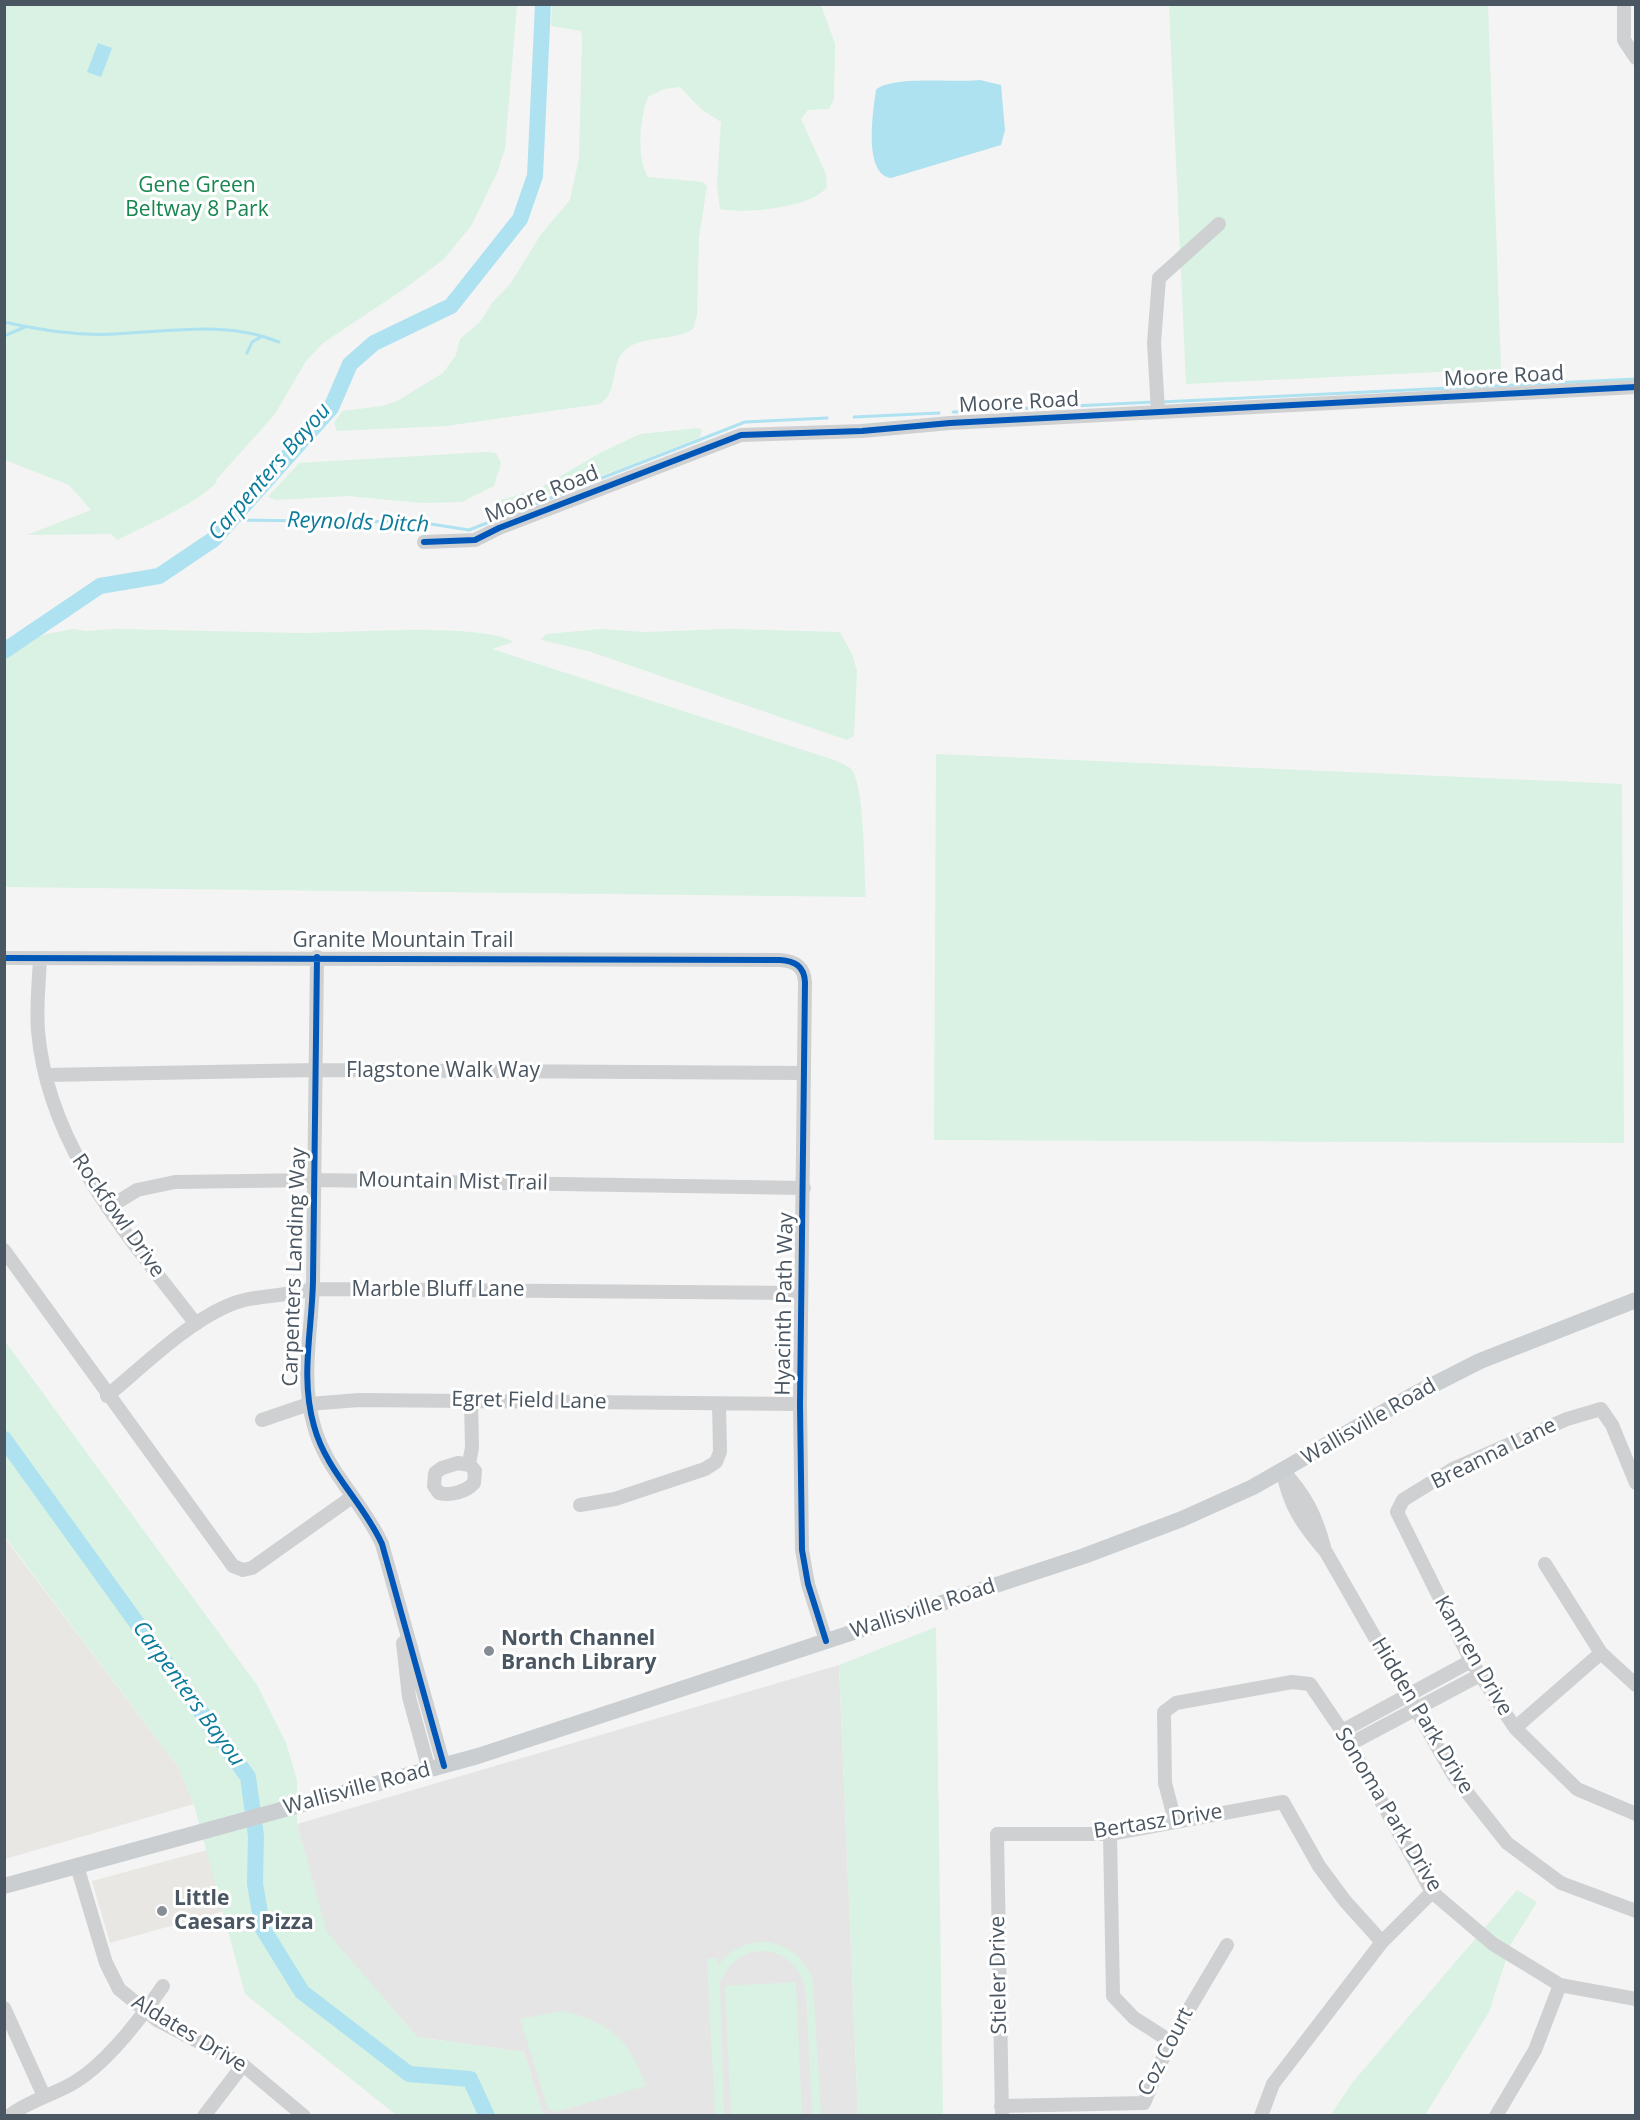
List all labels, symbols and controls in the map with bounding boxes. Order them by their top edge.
park label: Gene Green Beltway 8 Park [125,173,269,223]
street label: Moore Road [1443,361,1565,393]
street label: Moore Road [958,387,1080,419]
water label: Carpenters Bayou [203,398,337,546]
street label: Moore Road [482,461,602,529]
water label: Reynolds Ditch [286,507,430,539]
street label: Granite Mountain Trail [293,928,513,954]
street label: Flagstone Walk Way [346,1058,540,1084]
street label: Carpenters Landing Way [278,1147,312,1387]
street label: Rockfowl Drive [66,1149,170,1283]
street label: Mountain Mist Trail [358,1168,548,1196]
street label: Hyacinth Path Way [771,1212,799,1396]
street label: Marble Bluff Lane [351,1277,525,1303]
street label: Wallisville Road [1297,1373,1441,1471]
street label: Egret Field Lane [451,1387,607,1415]
street label: Breanna Lane [1427,1413,1561,1495]
street label: Wallisville Road [847,1574,999,1644]
street label: Kamren Drive [1429,1592,1517,1720]
water label: Carpenters Bayou [126,1616,250,1772]
place label: North Channel Branch Library [501,1626,656,1676]
street label: Hidden Park Drive [1366,1633,1478,1799]
marker: North Channel Branch Library [482,1644,496,1658]
street label: Sonoma Park Drive [1329,1723,1447,1897]
street label: Wallisville Road [281,1757,433,1821]
street label: Bertasz Drive [1092,1799,1224,1845]
place label: Little Caesars Pizza [174,1886,314,1936]
marker: Little Caesars Pizza [155,1904,169,1918]
street label: Stieler Drive [985,1915,1013,2035]
street label: Aldates Drive [127,1990,251,2078]
street label: Coz Court [1133,2004,1199,2100]

